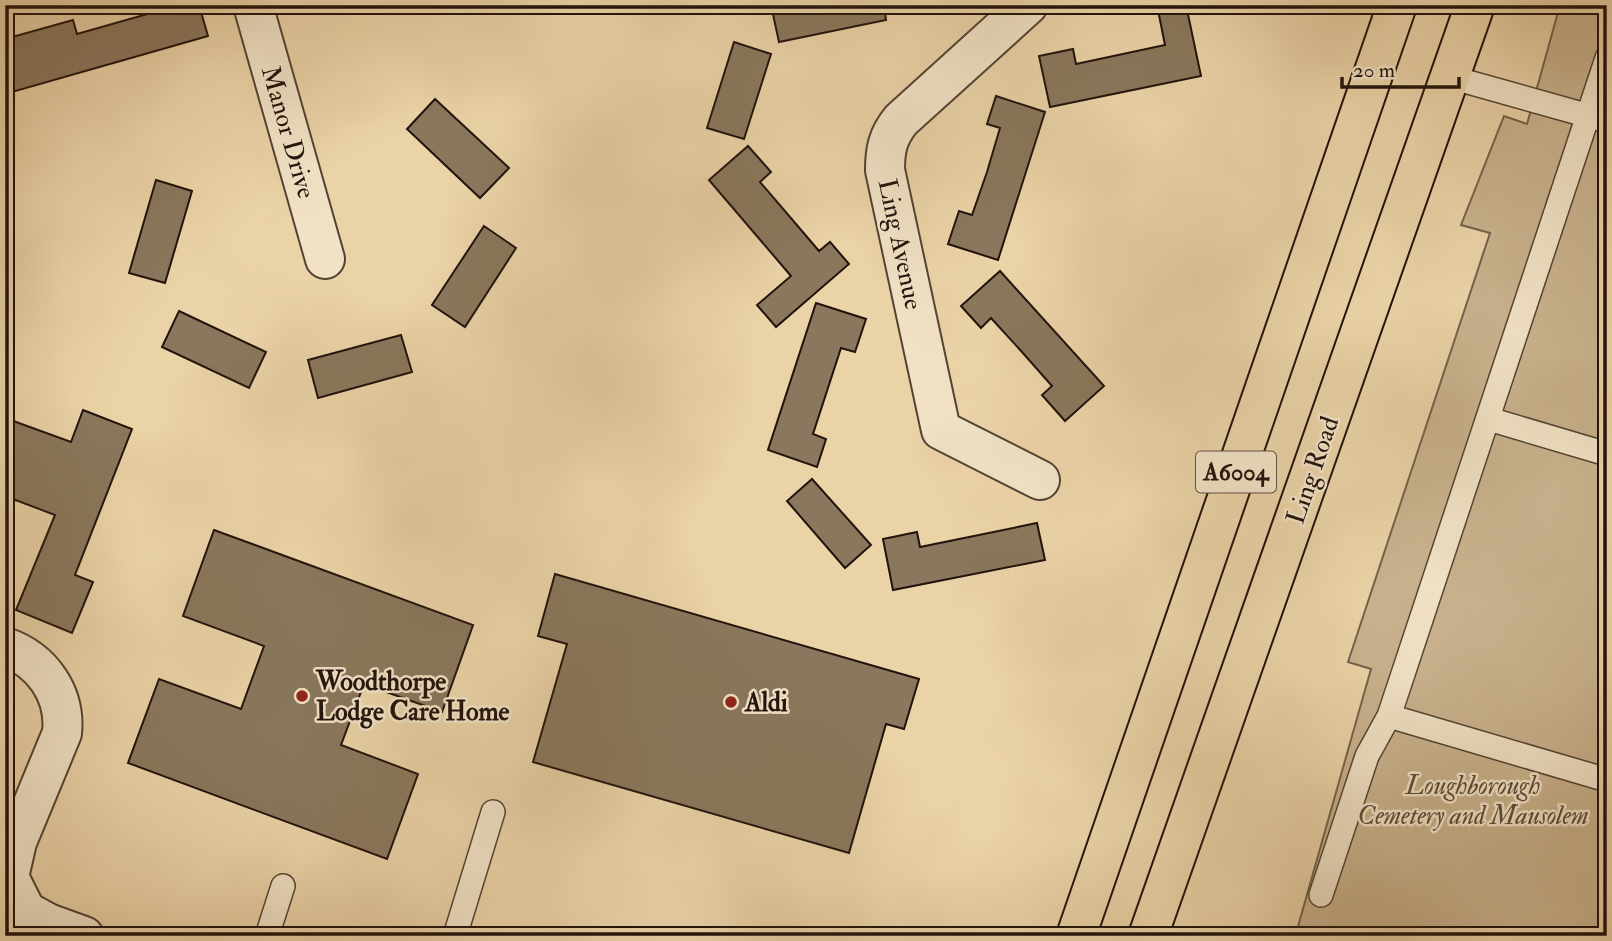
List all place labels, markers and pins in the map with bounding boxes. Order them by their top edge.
place label: Woodthorpe Lodge Care Home [315,666,510,729]
place label: Aldi [744,687,788,719]
marker: Woodthorpe Lodge Care Home [294,688,310,704]
marker: Aldi [723,694,739,710]

